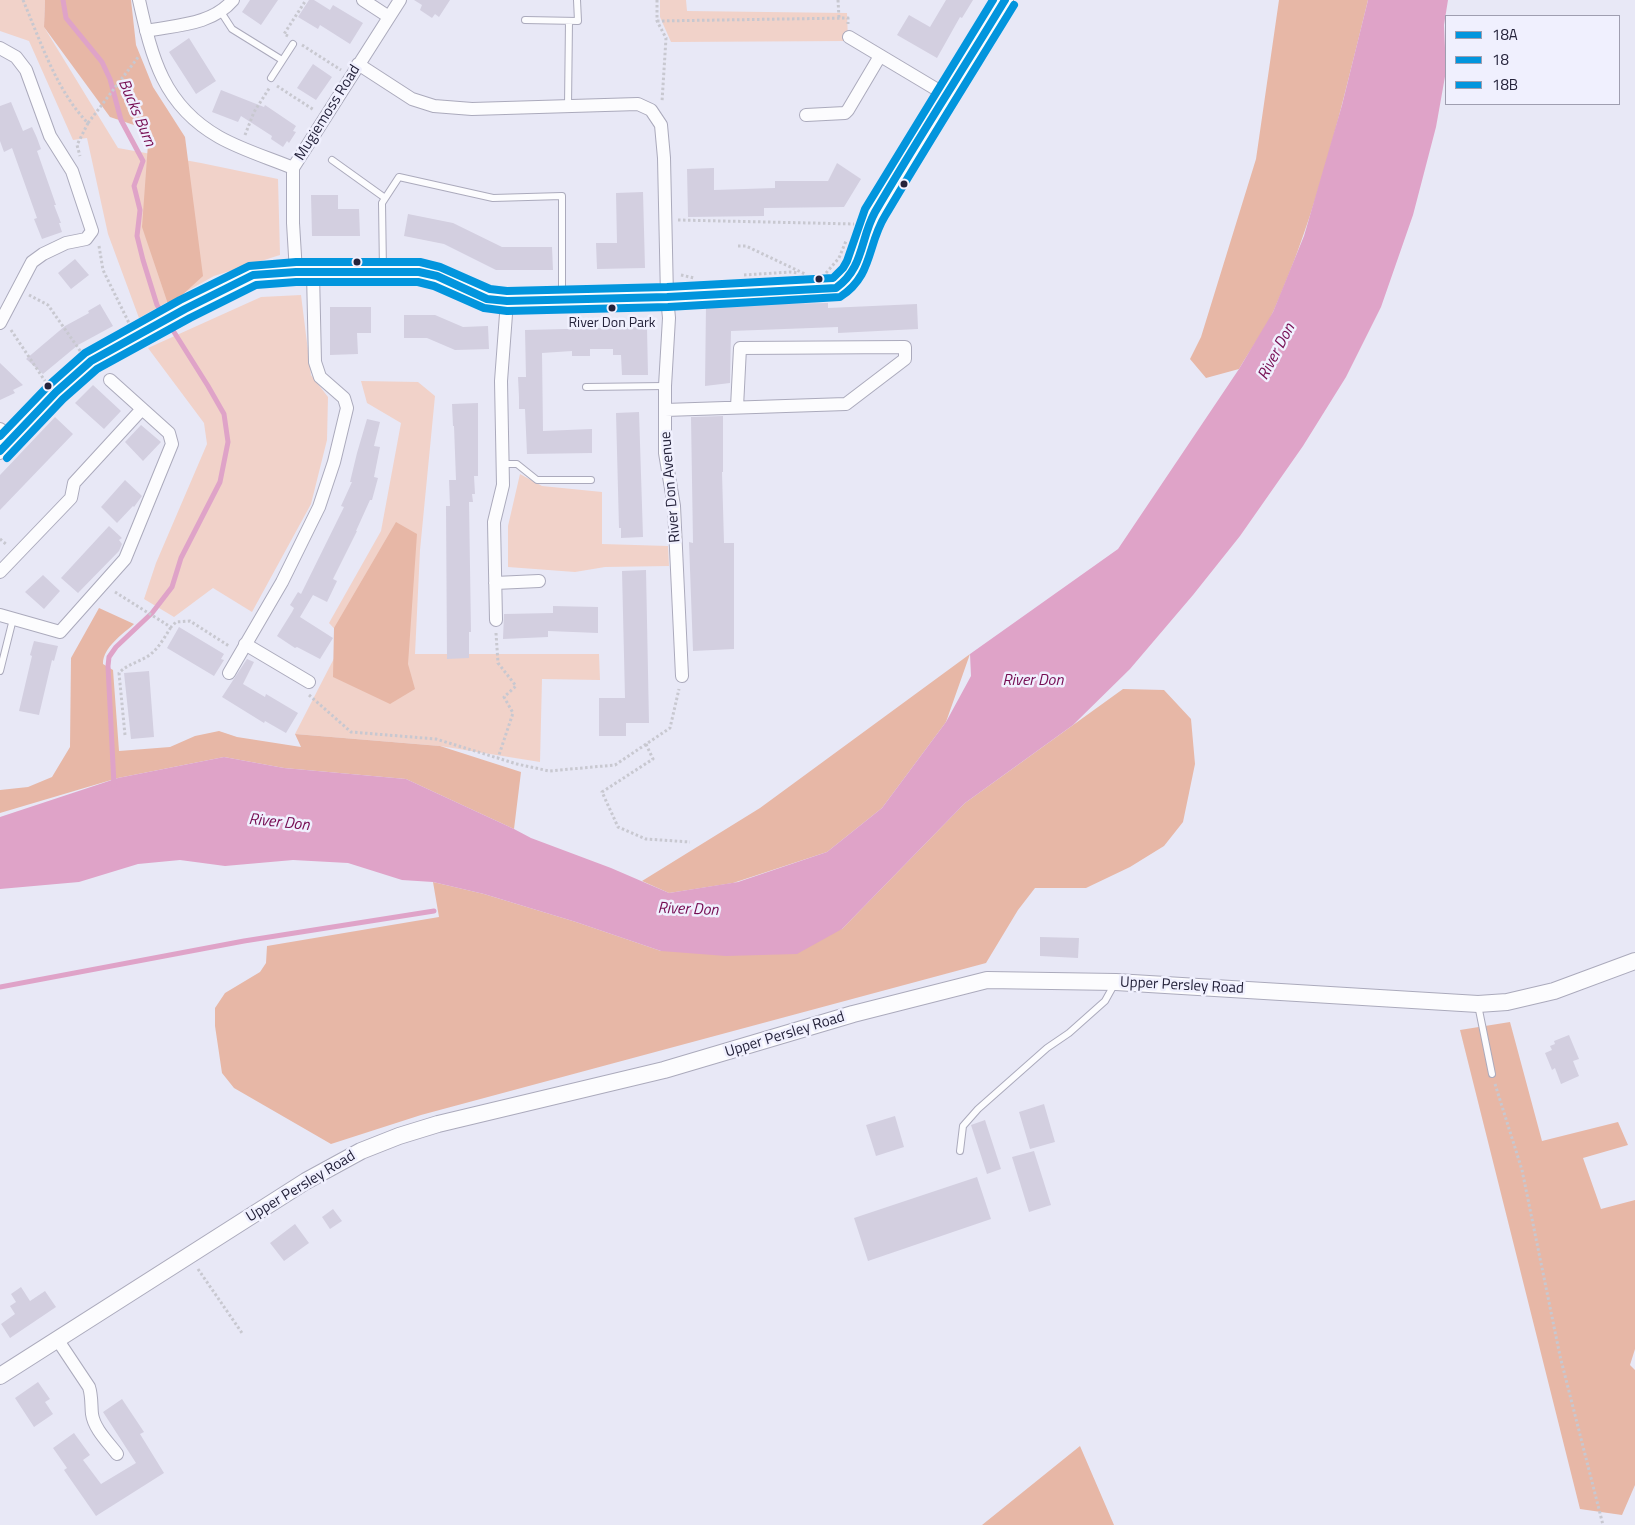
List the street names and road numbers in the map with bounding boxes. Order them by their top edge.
street label: Mugiemoss Road [291,62,365,164]
street label: River Don Avenue [657,431,685,543]
street label: Upper Persley Road [1120,974,1244,998]
street label: Upper Persley Road [723,1008,847,1062]
street label: Upper Persley Road [243,1147,359,1227]

